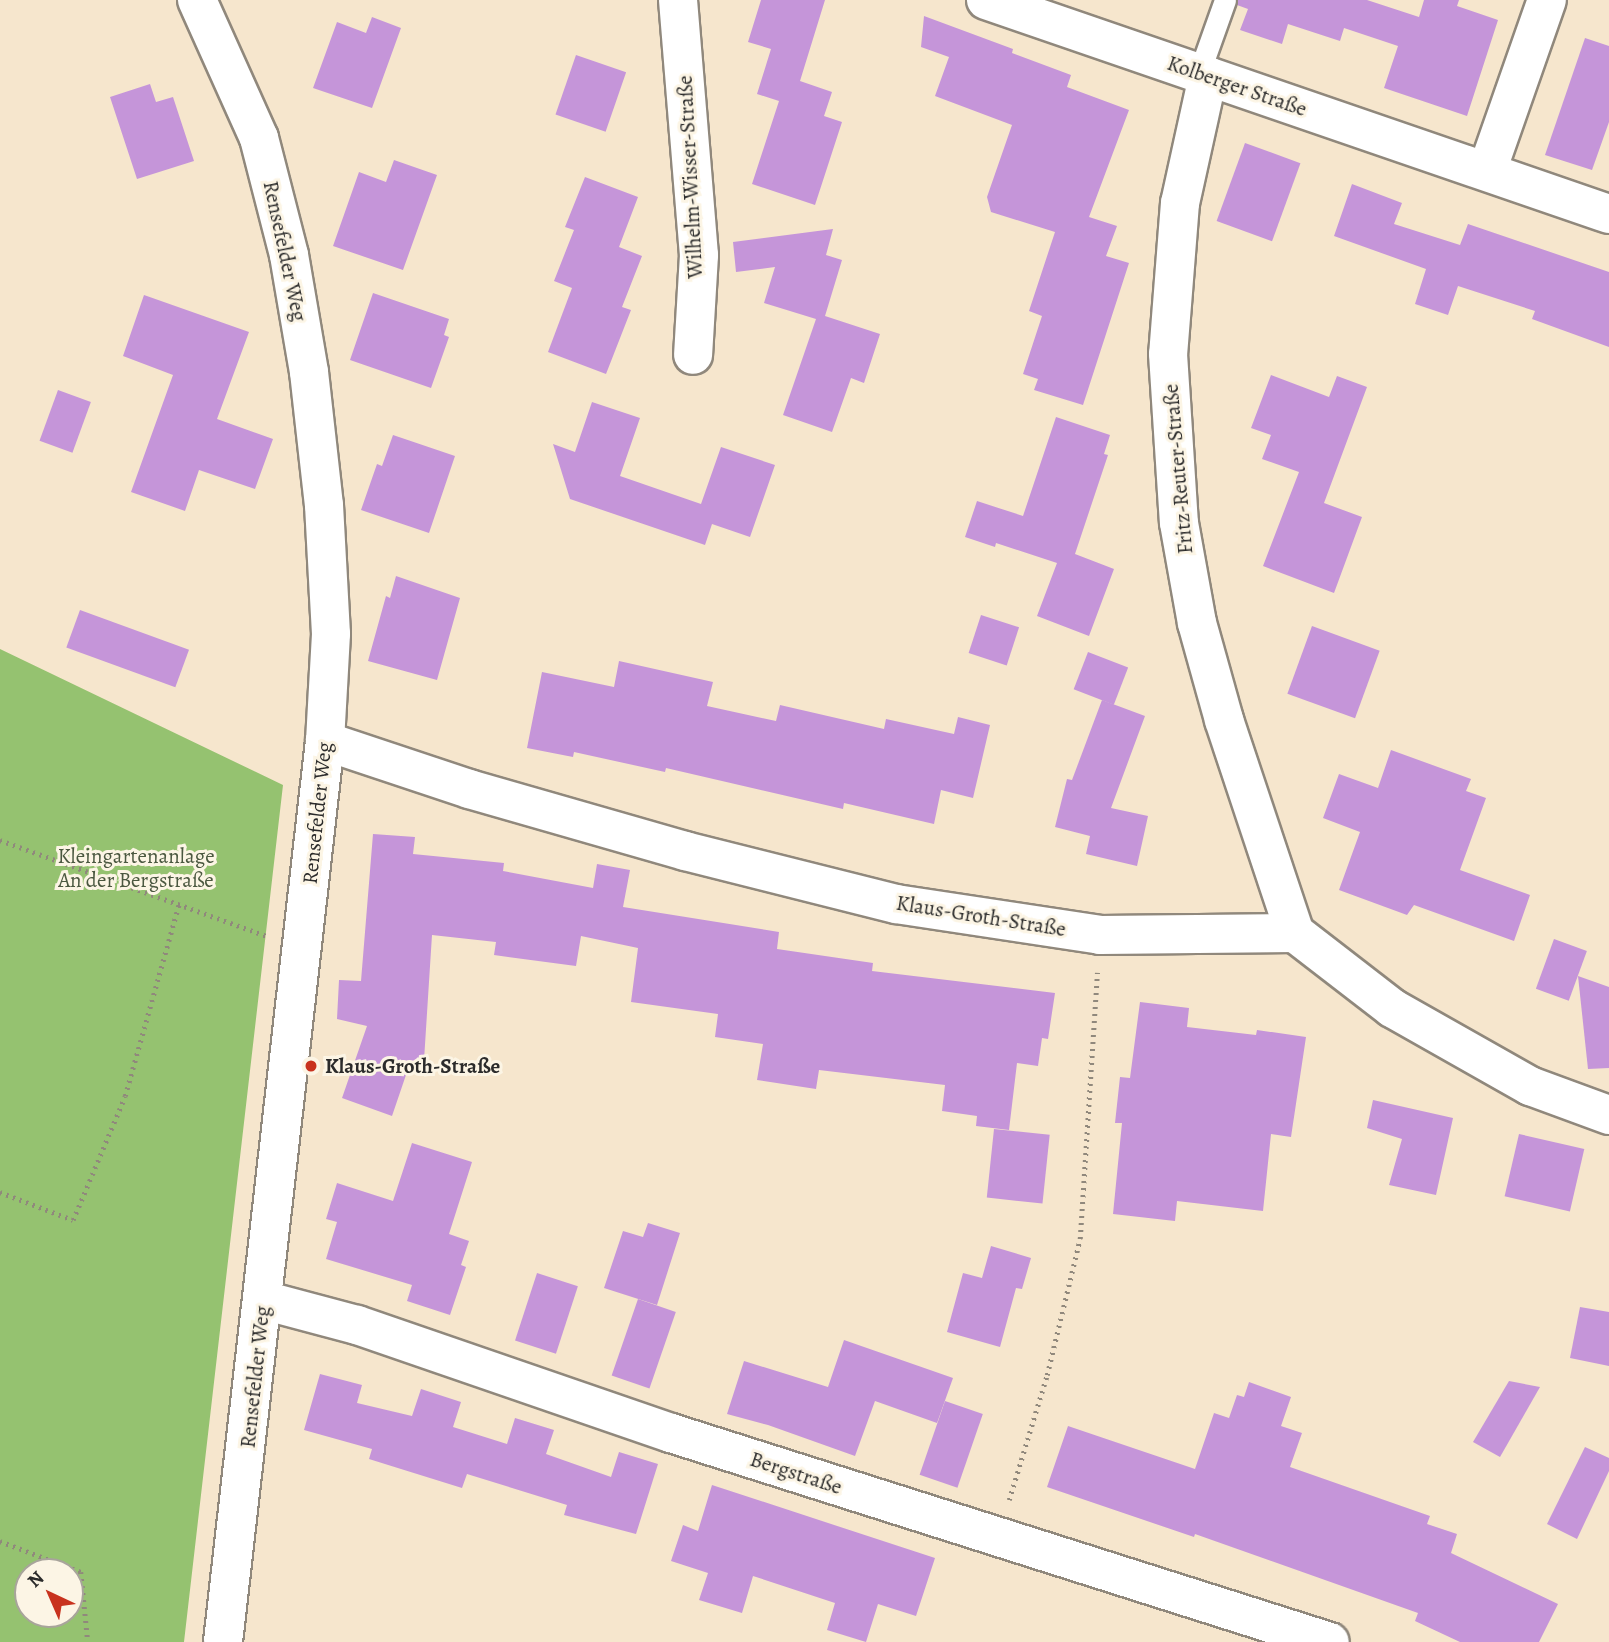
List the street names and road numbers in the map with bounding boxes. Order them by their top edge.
street label: Kolberger Straße [1164,50,1310,122]
street label: Wilhelm-Wisser-Straße [672,75,708,279]
street label: Rensefelder Weg [258,179,312,323]
street label: Fritz-Reuter-Straße [1158,383,1198,555]
street label: Rensefelder Weg [297,741,337,885]
street label: Klaus-Groth-Straße [894,890,1068,942]
street label: Rensefelder Weg [235,1305,275,1449]
street label: Bergstraße [747,1446,845,1500]

